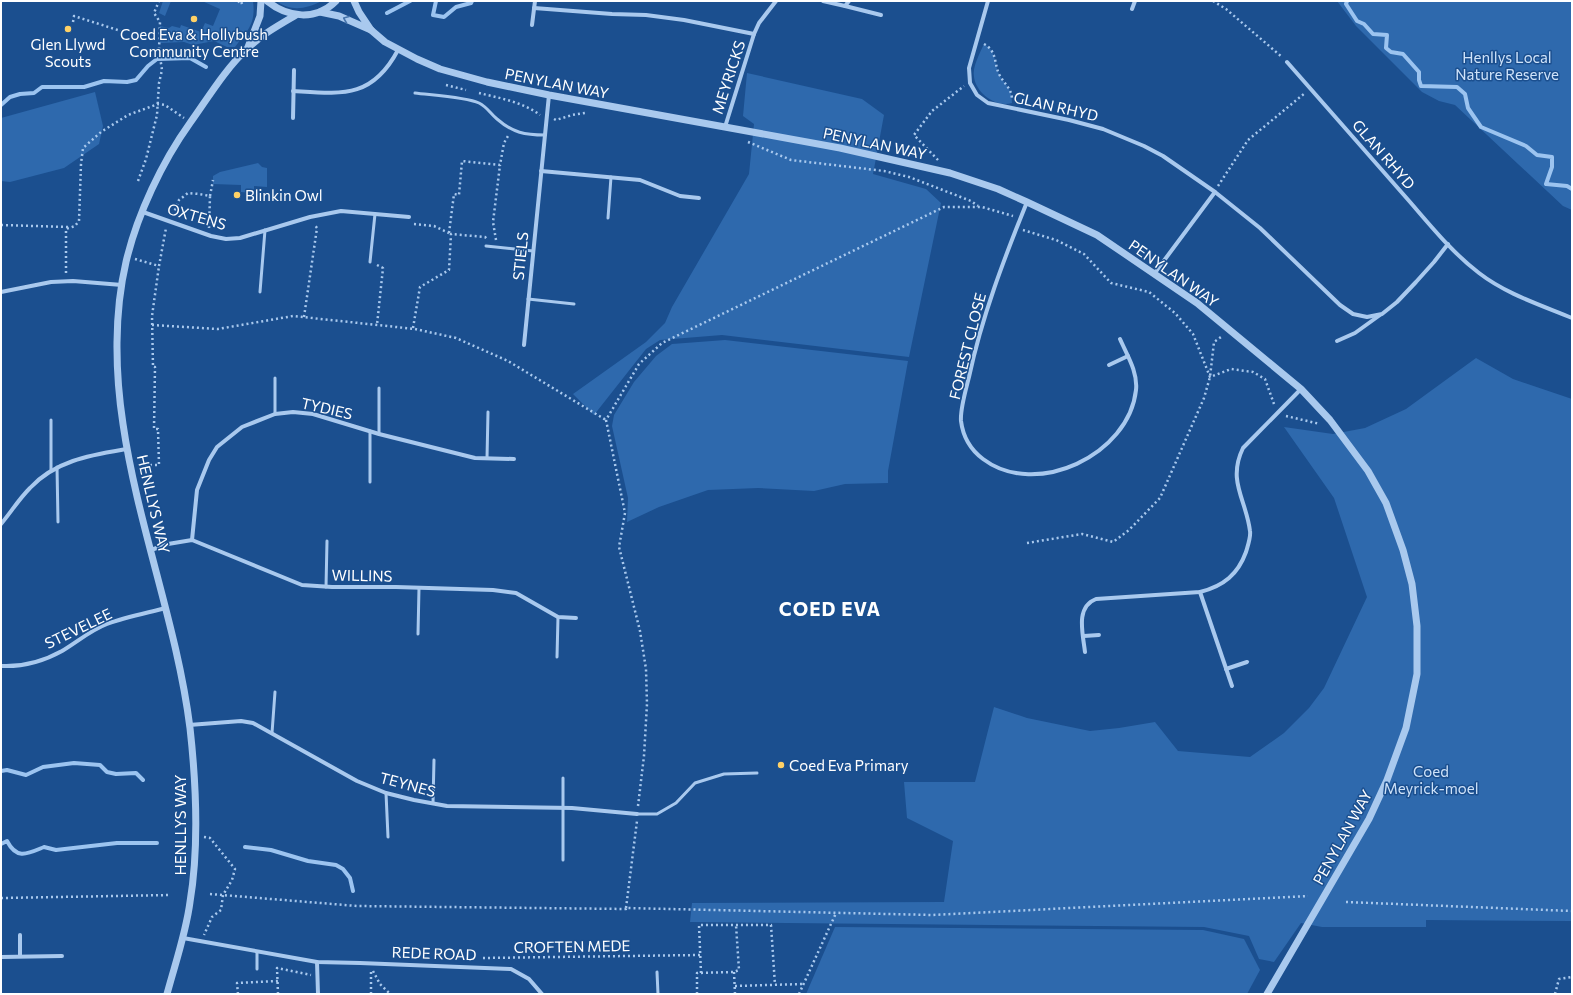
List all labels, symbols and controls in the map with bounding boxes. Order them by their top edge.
marker: Coed Eva & Hollybush Community Centre [189,14,199,24]
one-way arrow [342,16,350,24]
marker: Glen Llywd Scouts [63,24,73,34]
place label: Coed Eva & Hollybush Community Centre [120,25,268,60]
place label: Glen Llywd Scouts [31,35,105,70]
street label: MEYRICKS [708,38,748,116]
park label: Henllys Local Nature Reserve [1455,48,1559,83]
street label: PENYLAN WAY [503,64,611,102]
street label: GLAN RHYD [1012,88,1100,124]
street label: GLAN RHYD [1349,116,1419,192]
street label: PENYLAN WAY [822,123,929,163]
place label: Blinkin Owl [245,186,322,204]
marker: Blinkin Owl [232,190,242,200]
street label: OXTENS [165,199,229,233]
street label: STIELS [509,231,532,281]
street label: PENYLAN WAY [1126,235,1223,311]
street label: FOREST CLOSE [945,291,989,401]
street label: TYDIES [299,393,355,423]
street label: HENLLYS WAY [134,453,174,555]
street label: WILLINS [331,565,393,585]
district label: COED EVA [779,597,881,620]
street label: STEVELEE [41,604,115,652]
place label: Coed Eva Primary [789,756,909,774]
marker: Coed Eva Primary [776,760,786,770]
park label: Coed Meyrick-moel [1383,762,1479,797]
street label: TEYNES [378,768,438,800]
street label: HENLLYS WAY [171,774,189,876]
street label: PENYLAN WAY [1309,786,1376,888]
street label: CROFTEN MEDE [513,936,631,956]
street label: REDE ROAD [391,943,477,963]

